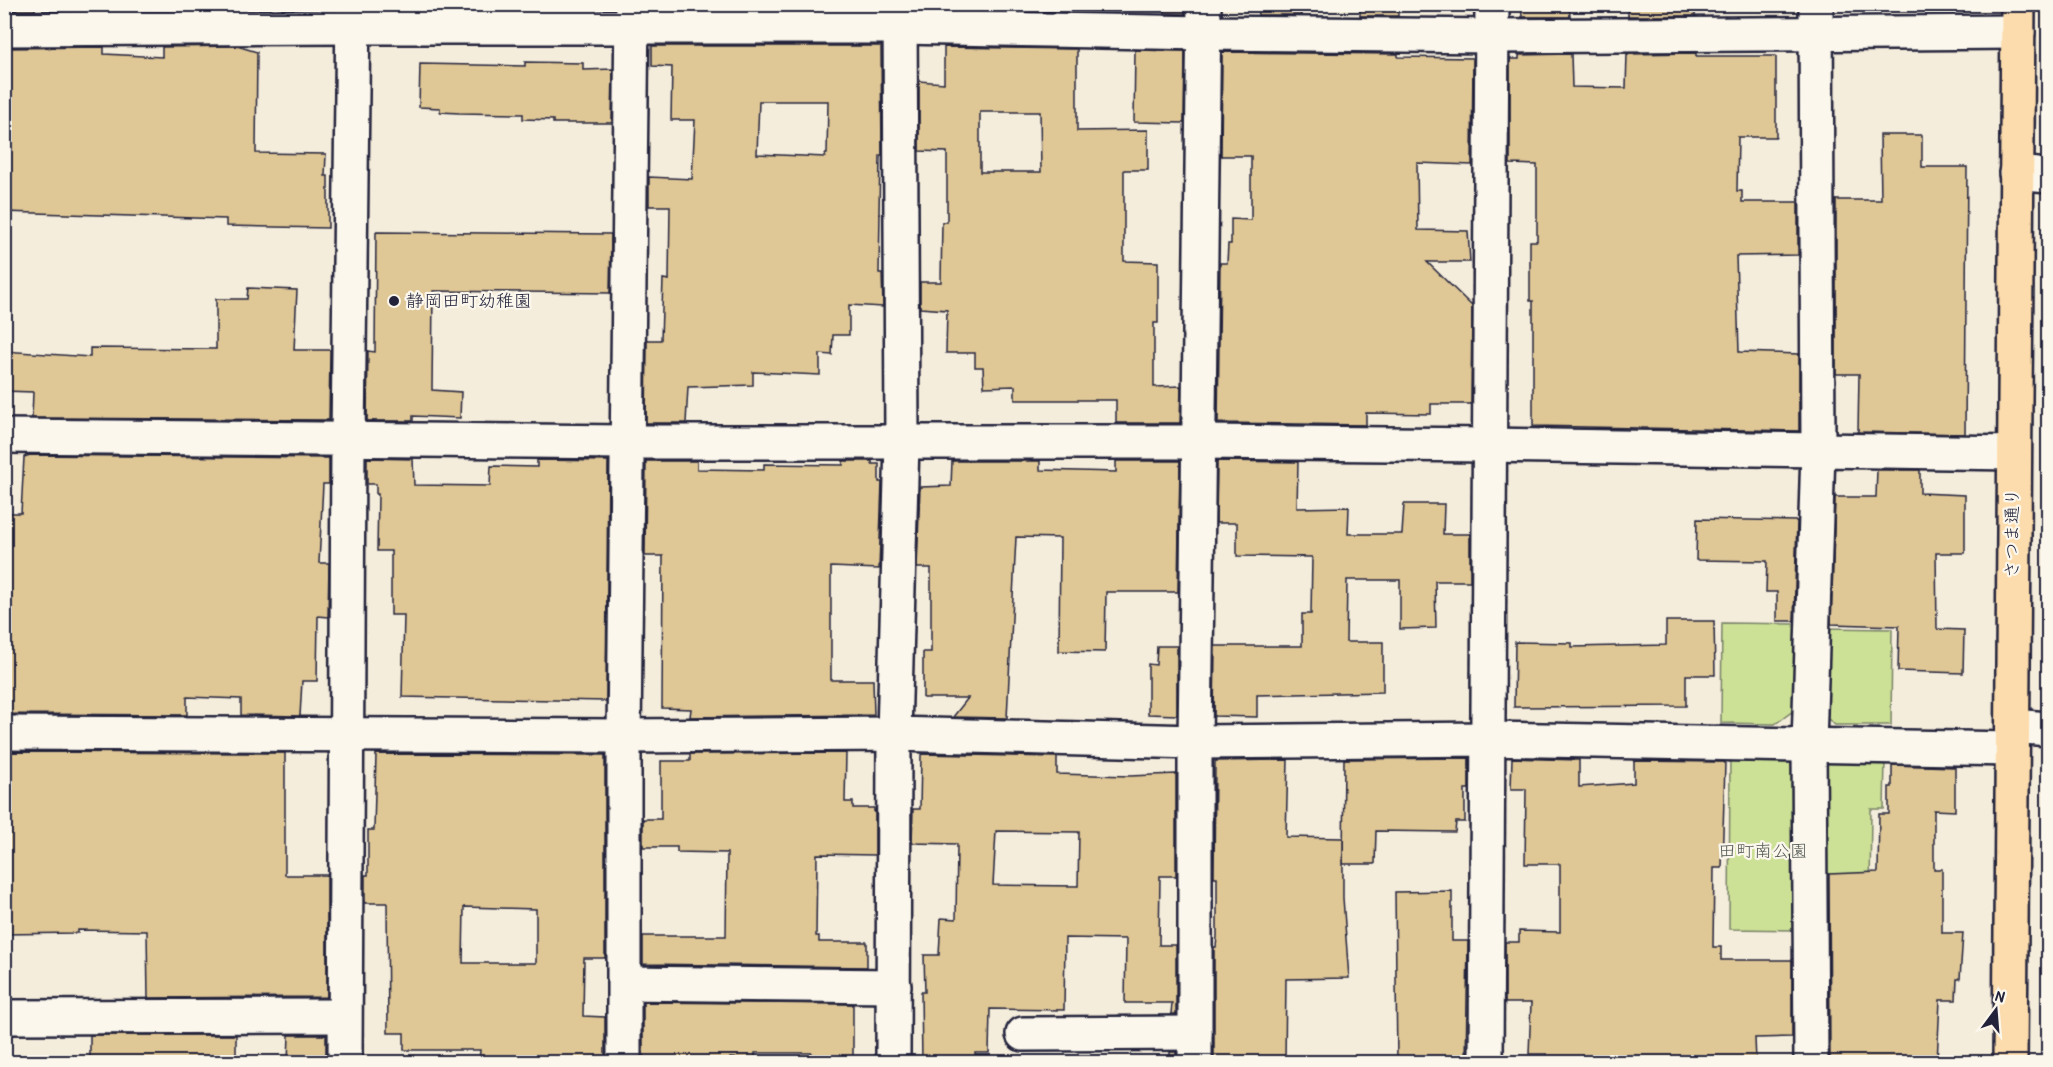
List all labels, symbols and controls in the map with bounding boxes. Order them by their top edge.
place label: 静岡田町幼稚園 [406,288,532,313]
marker: 静岡田町幼稚園 [387,294,401,308]
street label: さつま通り [1999,488,2024,578]
park label: 田町南公園 [1718,838,1808,863]
north arrow [1966,980,2026,1040]
text: N [1993,984,2008,1007]

